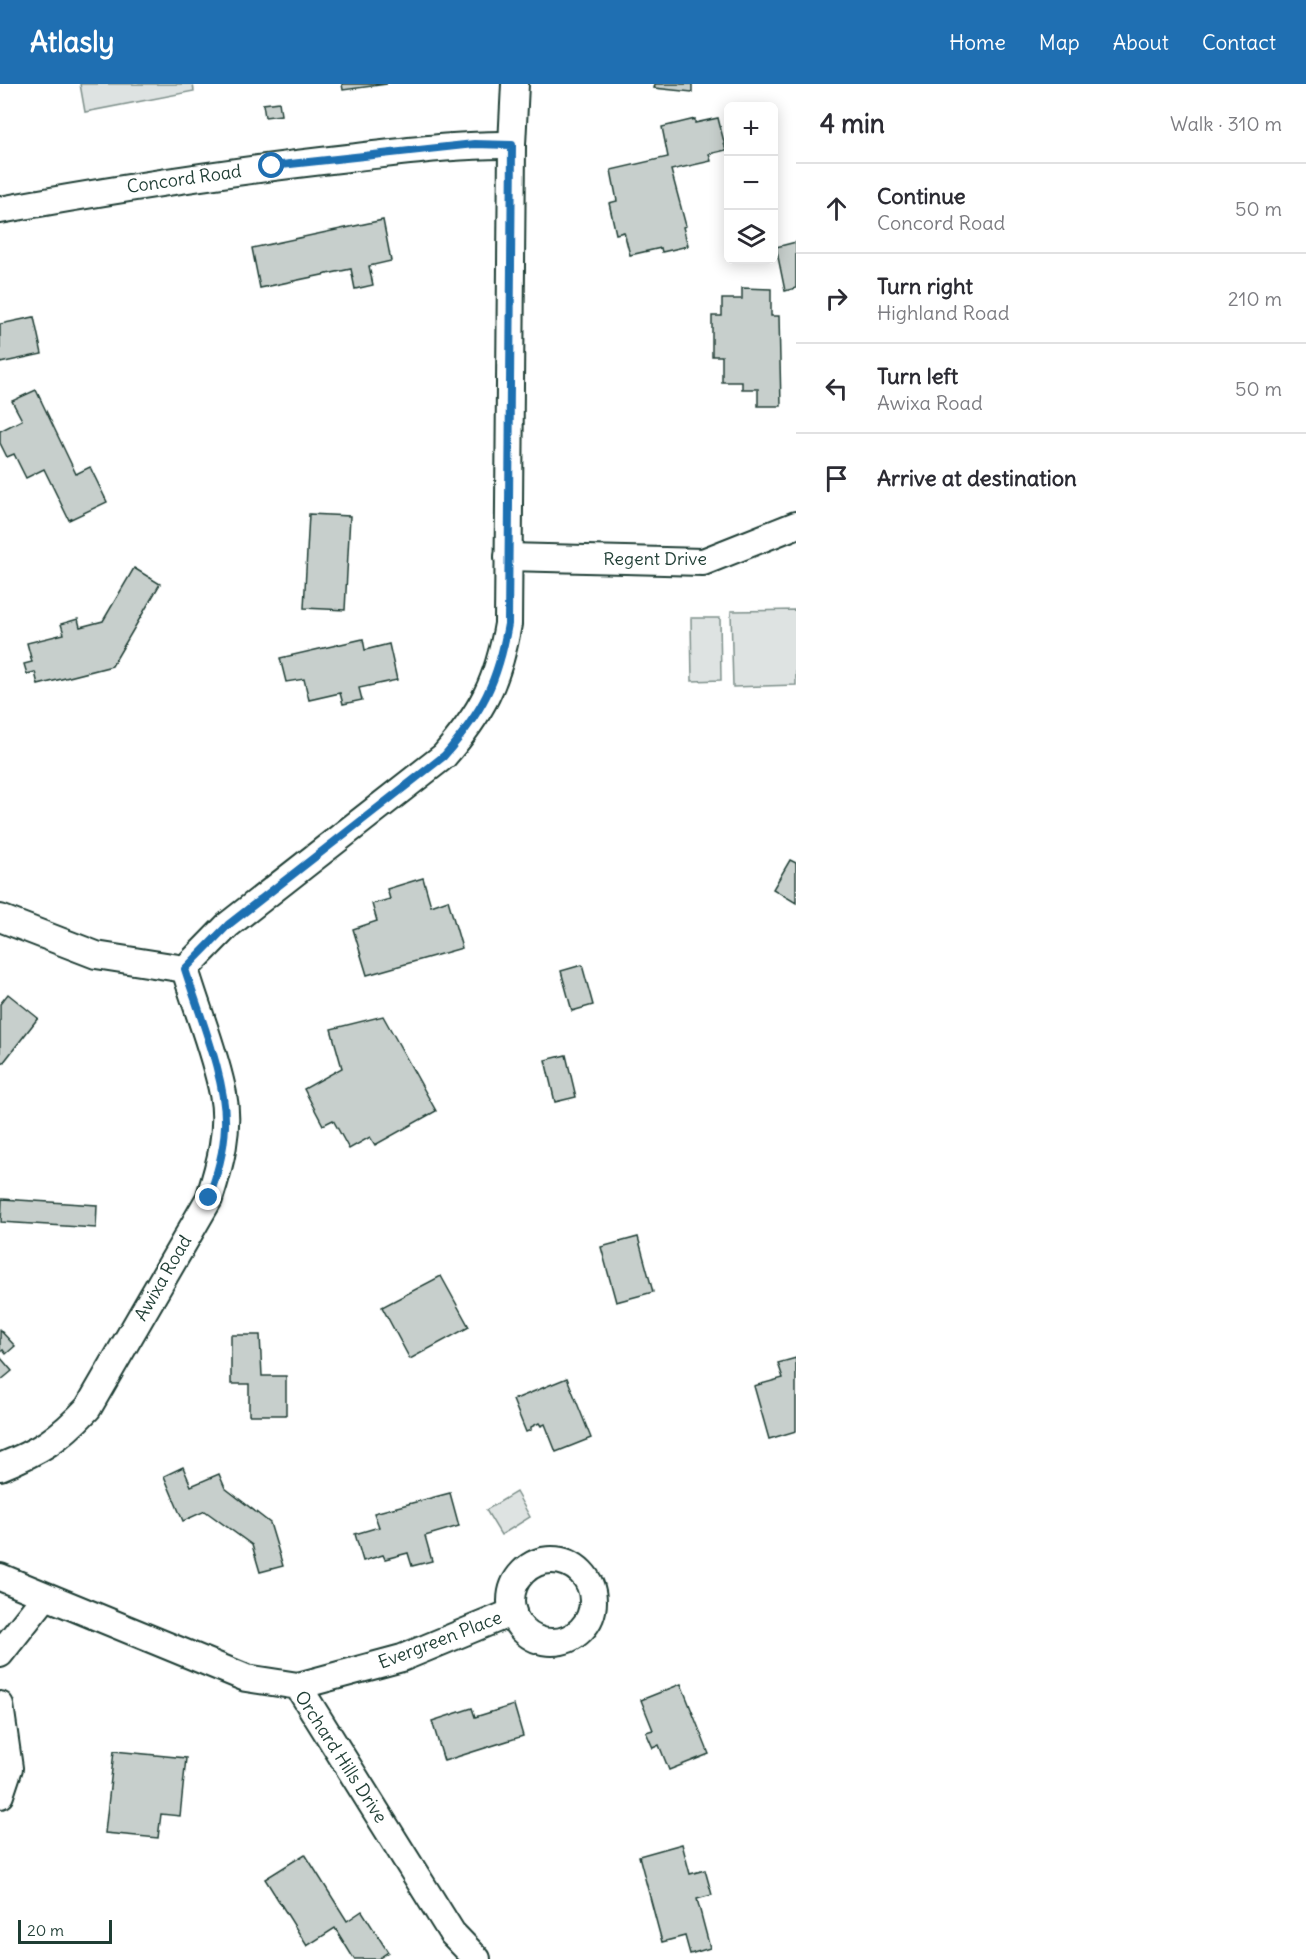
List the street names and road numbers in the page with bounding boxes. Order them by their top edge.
street label: Concord Road [125,159,243,198]
street label: Regent Drive [603,547,707,570]
street label: Awixa Road [129,1230,197,1325]
street label: Evergreen Place [375,1605,505,1674]
street label: Orchard Hills Drive [290,1686,393,1827]

